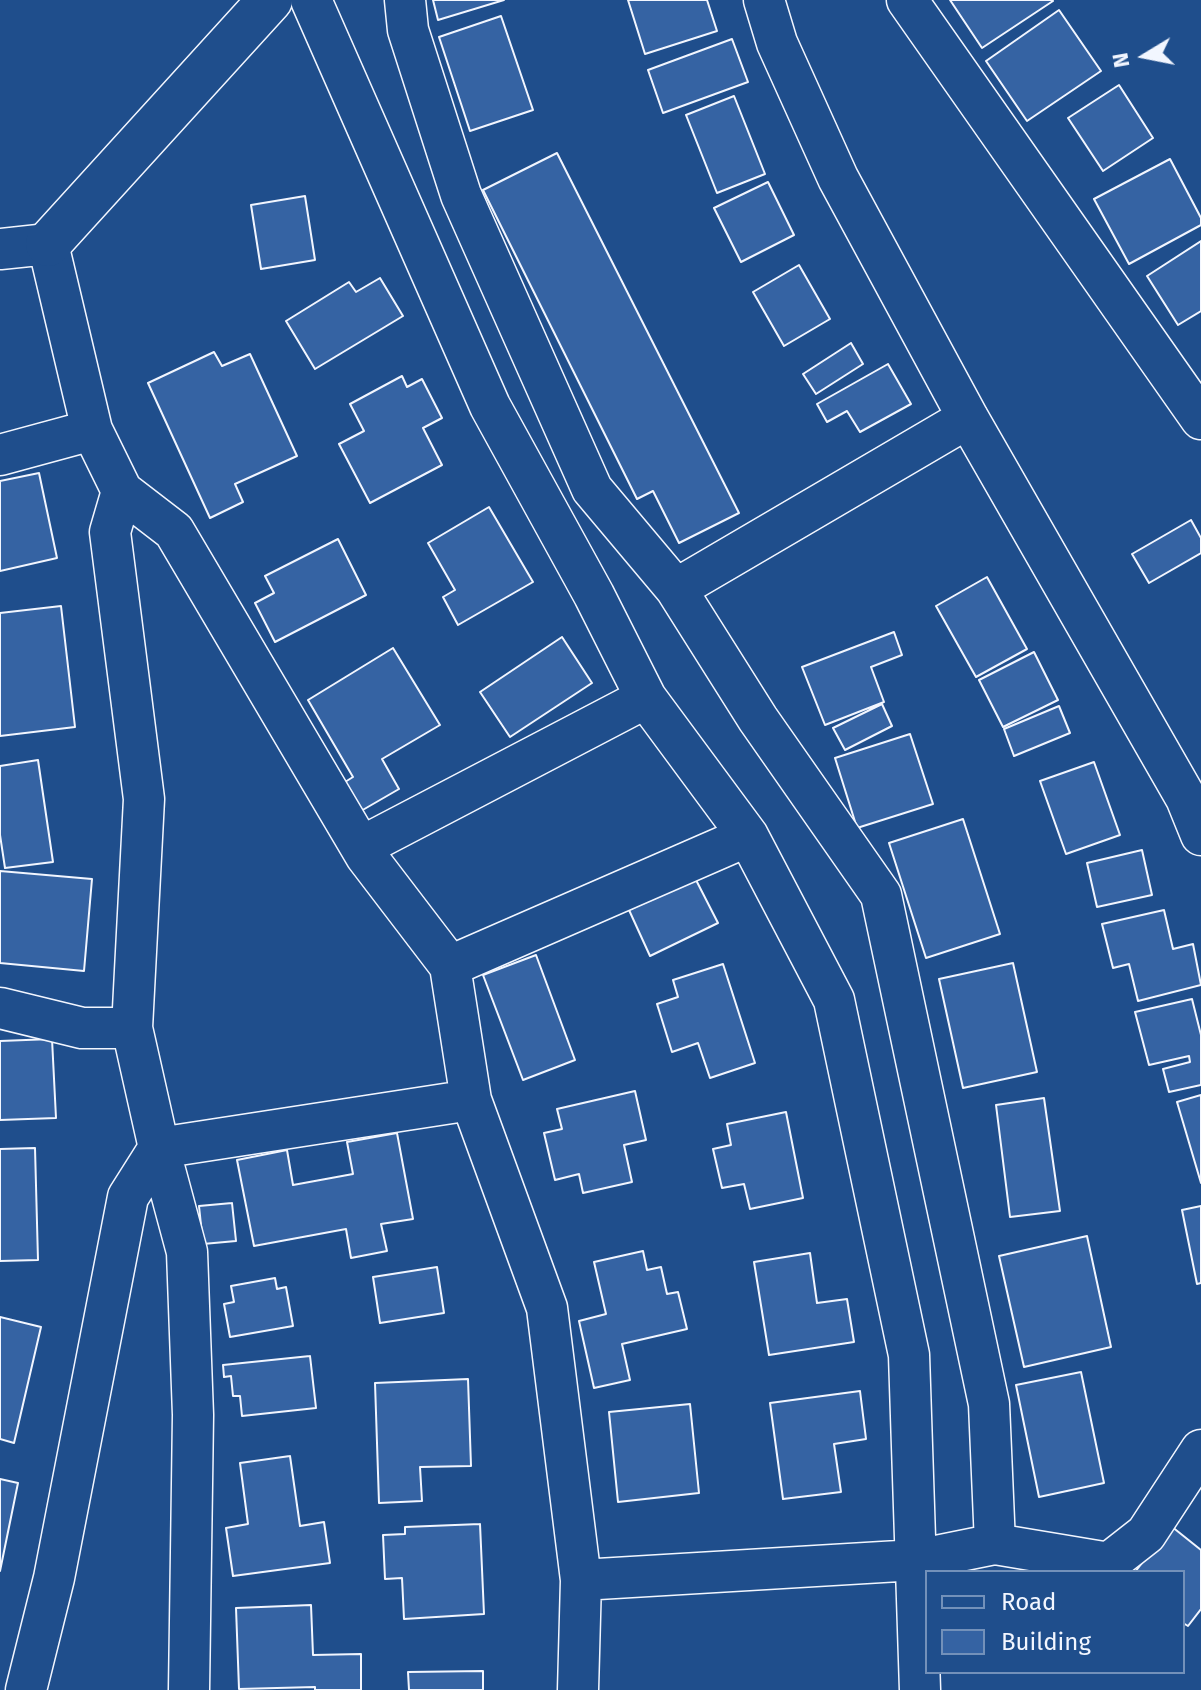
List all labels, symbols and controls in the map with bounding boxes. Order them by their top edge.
north arrow [1105,16,1185,96]
text: N [1106,51,1135,70]
legend [925,1570,1185,1674]
text: Road [1001,1588,1056,1616]
text: Building [1001,1628,1091,1656]

